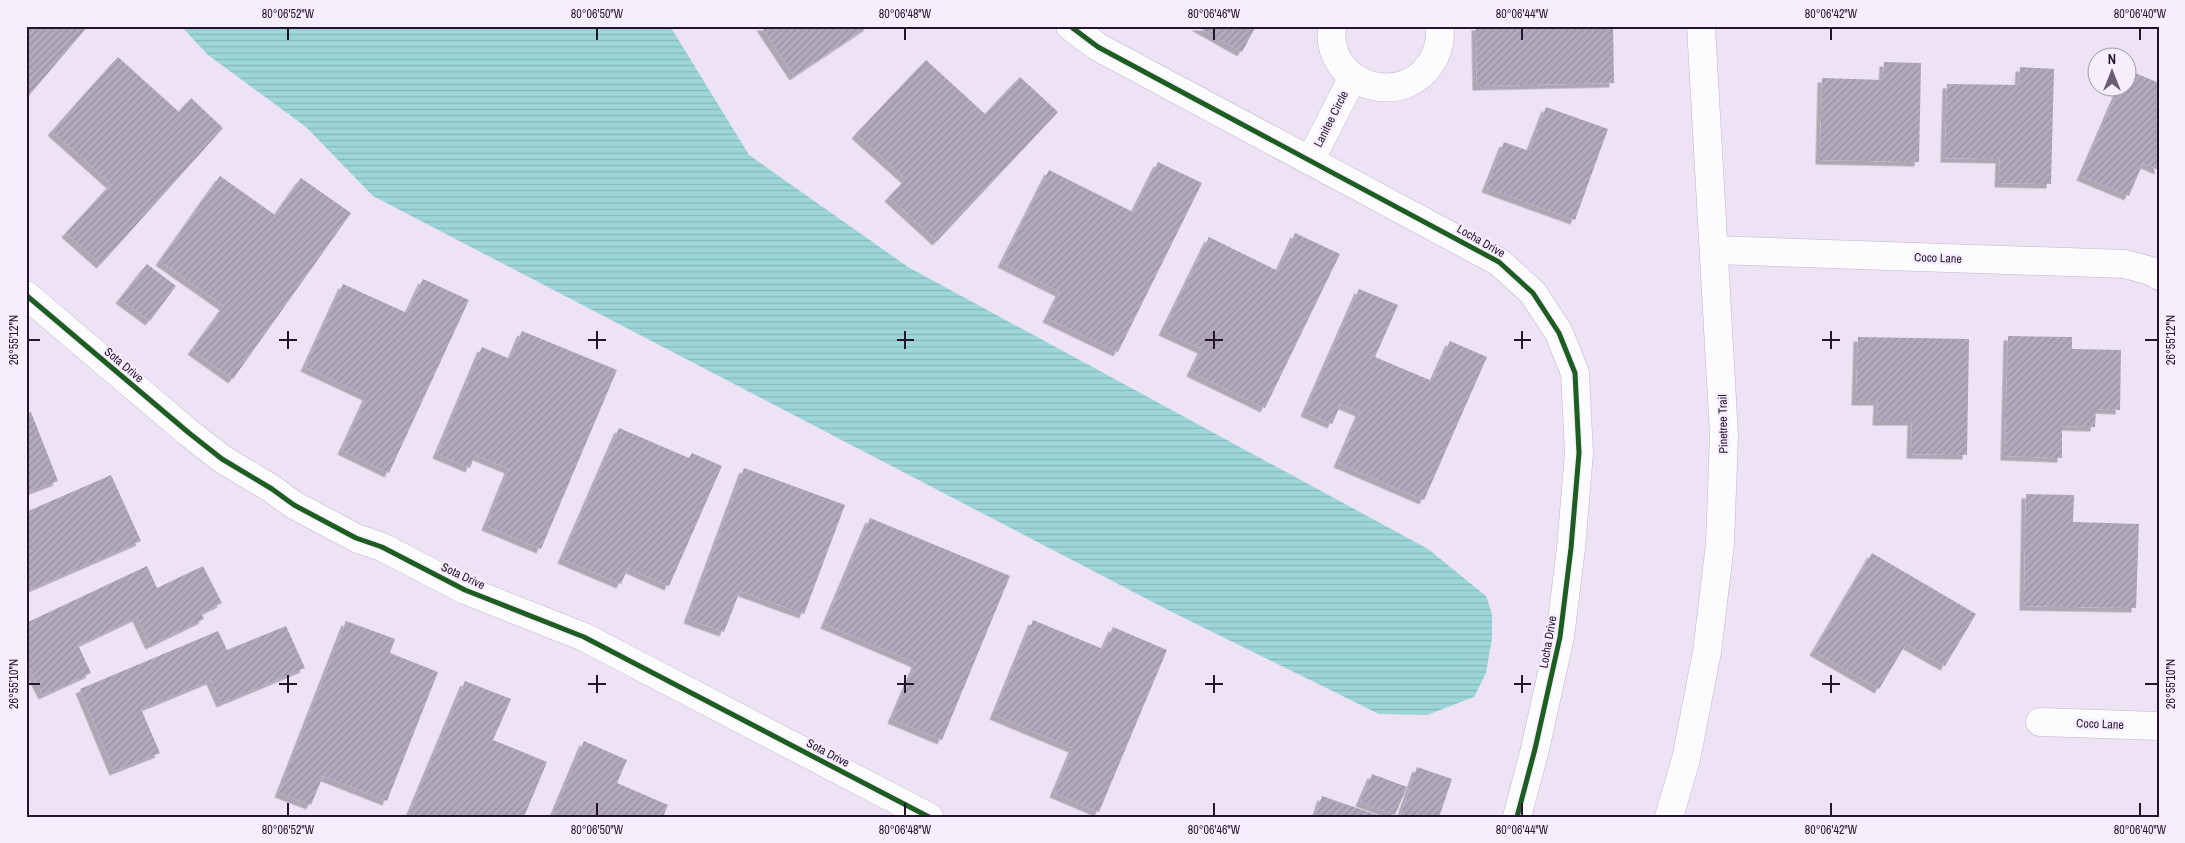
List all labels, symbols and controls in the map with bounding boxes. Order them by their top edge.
text: 80°06'52"W [262,6,315,22]
text: 80°06'50"W [571,6,624,22]
text: 80°06'48"W [879,6,932,22]
text: 80°06'46"W [1188,6,1241,22]
text: 80°06'44"W [1496,6,1549,22]
text: 80°06'42"W [1805,6,1858,22]
text: 80°06'40"W [2114,6,2167,22]
north arrow [2088,48,2138,98]
text: N [2108,50,2116,68]
street label: Lanitee Circle [1310,88,1352,150]
street label: Locha Drive [1454,221,1508,261]
street label: Coco Lane [1914,249,1962,267]
text: 26°55'12"N [6,315,22,365]
text: 26°55'12"N [2163,315,2179,365]
street label: Sota Drive [101,344,147,386]
street label: Pinetree Trail [1714,394,1732,454]
street label: Sota Drive [439,559,487,593]
street label: Locha Drive [1536,614,1560,670]
text: 26°55'10"N [6,659,22,709]
text: 26°55'10"N [2163,659,2179,709]
street label: Coco Lane [2076,715,2124,733]
street label: Sota Drive [804,735,852,771]
text: 80°06'52"W [262,822,315,838]
text: 80°06'50"W [571,822,624,838]
text: 80°06'48"W [879,822,932,838]
text: 80°06'46"W [1188,822,1241,838]
text: 80°06'44"W [1496,822,1549,838]
text: 80°06'42"W [1805,822,1858,838]
text: 80°06'40"W [2114,822,2167,838]

